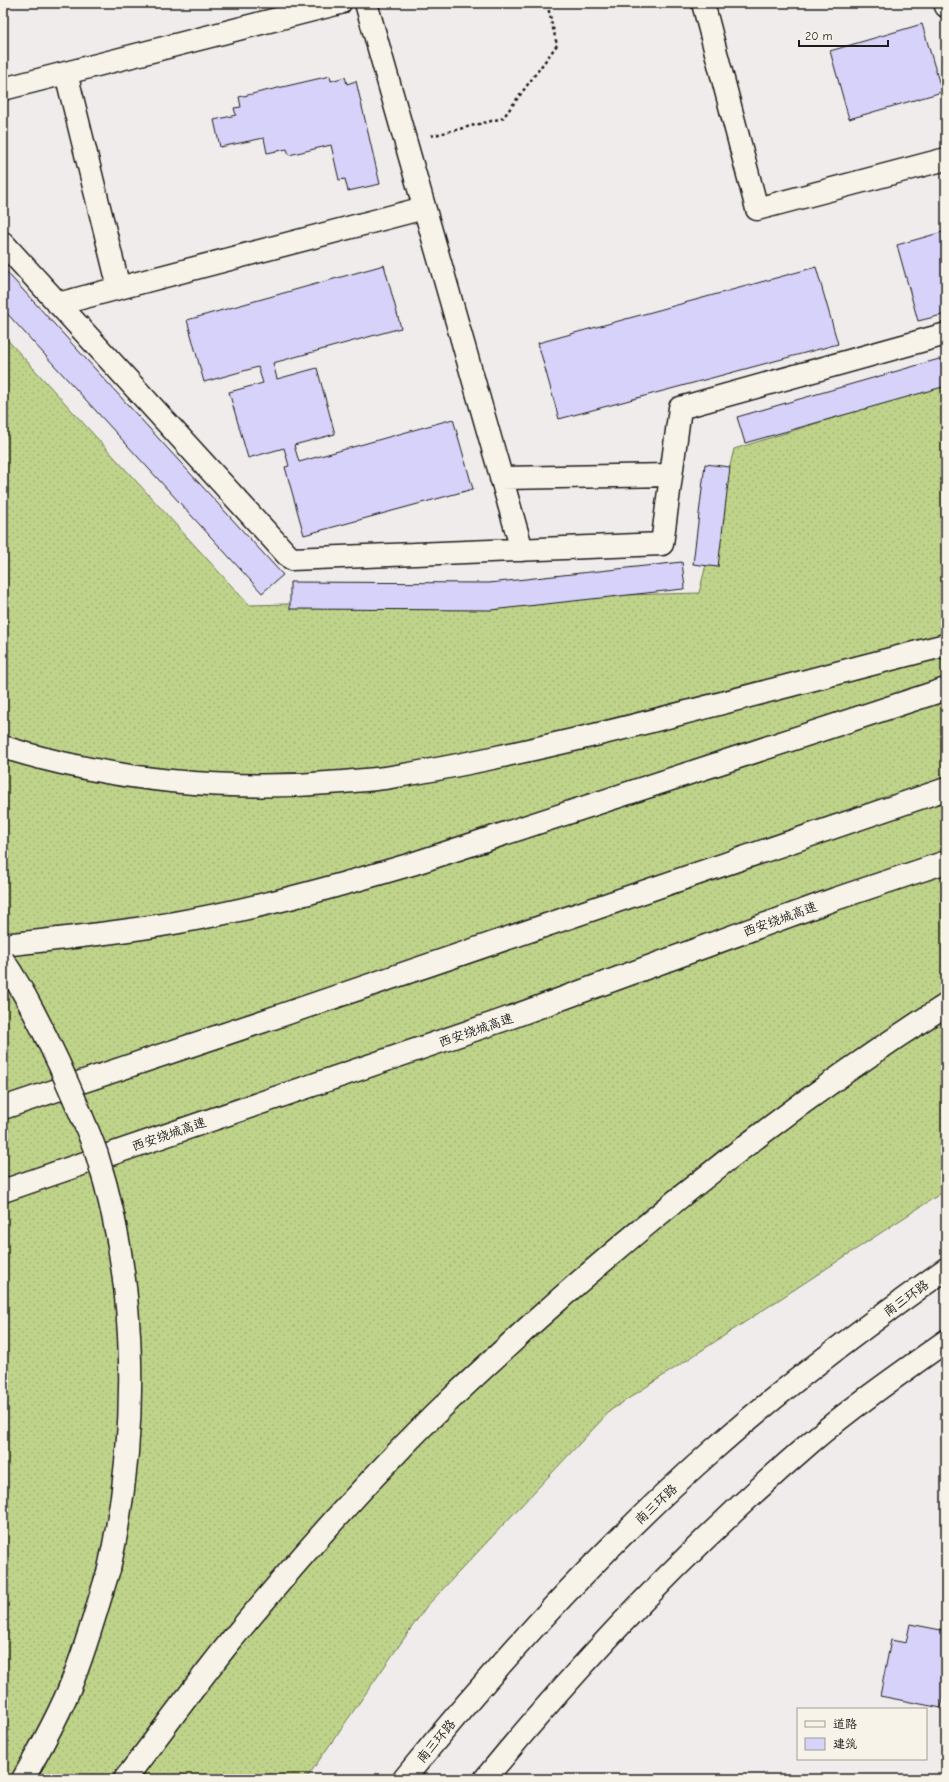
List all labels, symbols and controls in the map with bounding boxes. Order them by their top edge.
scale bar [799,22,888,48]
text: 20 m [805,29,833,43]
street label: 西安绕城高速 [741,899,819,939]
street label: 西安绕城高速 [437,1010,515,1050]
street label: 西安绕城高速 [130,1114,208,1154]
street label: 南三环路 [881,1277,931,1319]
street label: 南三环路 [632,1481,680,1527]
legend [797,1708,927,1760]
street label: 南三环路 [414,1716,458,1766]
text: 道路 [833,1717,857,1731]
text: 建筑 [833,1737,857,1751]

